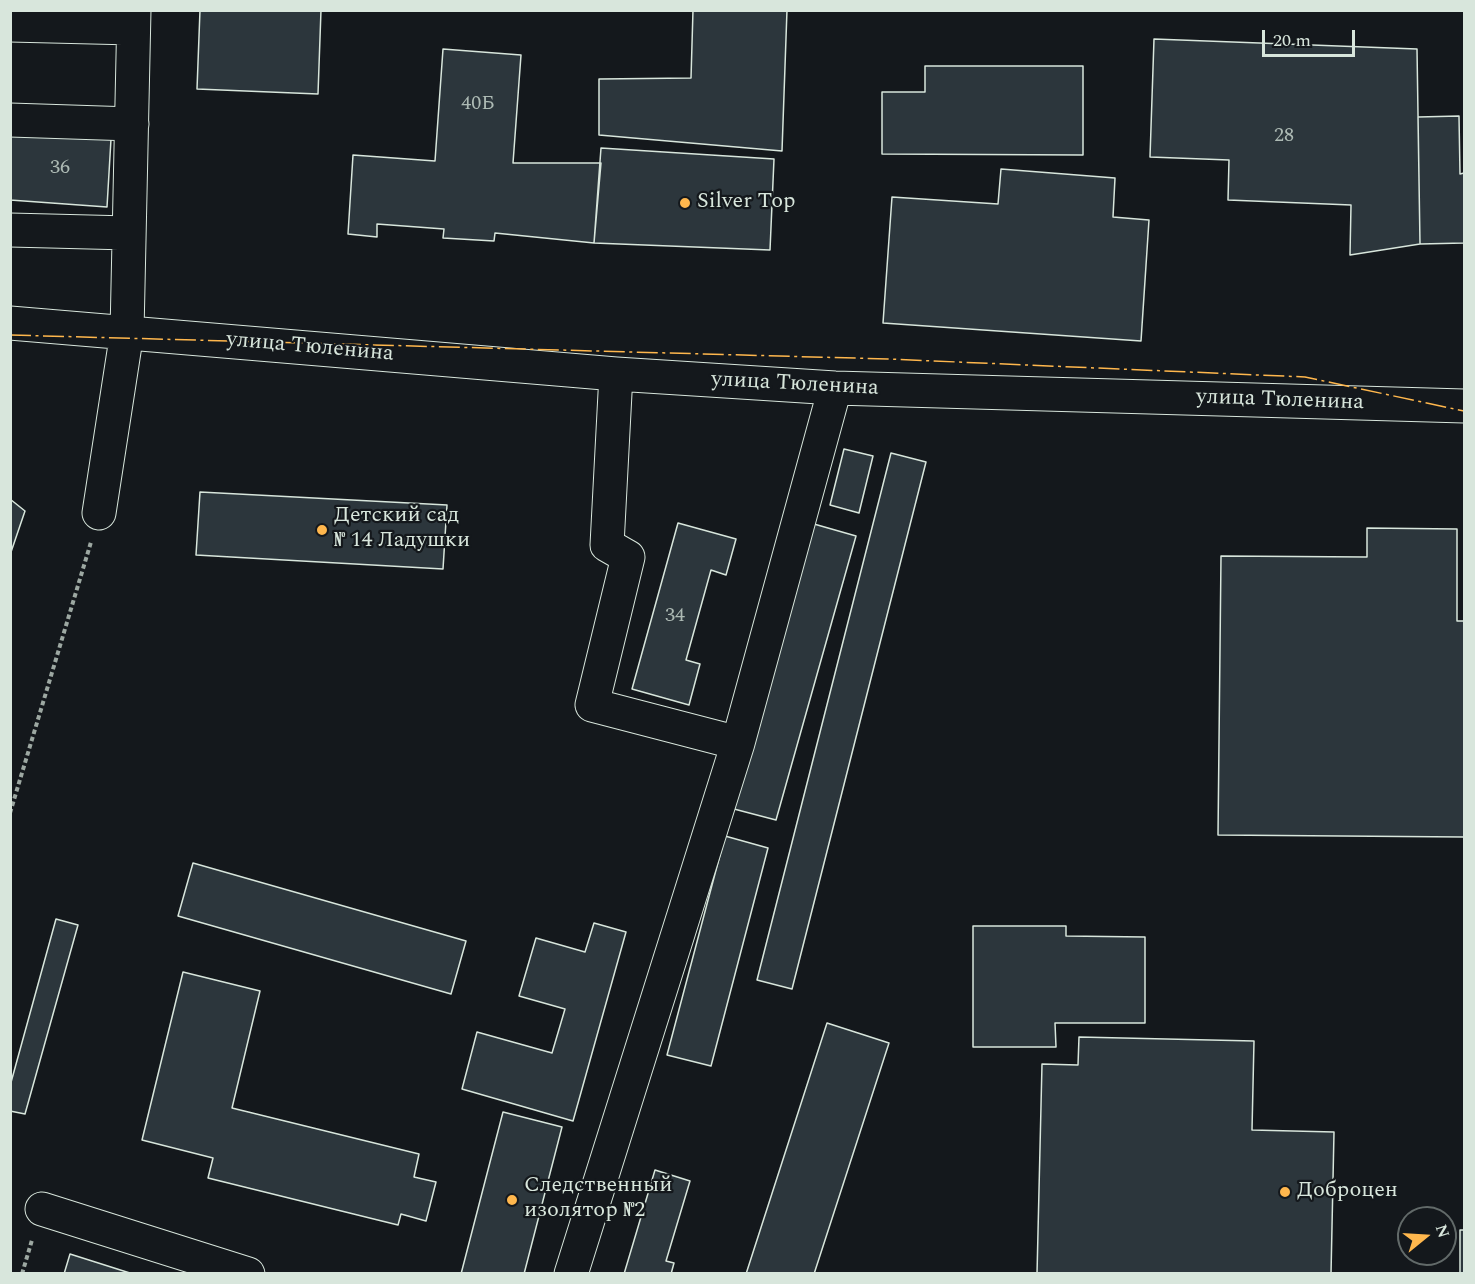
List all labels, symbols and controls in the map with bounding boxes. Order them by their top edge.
scale bar [1265,18,1358,56]
text: 20 m [1273,27,1311,54]
house number: 40Б [461,93,495,117]
house number: 28 [1274,125,1294,149]
house number: 36 [50,157,70,181]
place label: Silver Top [697,190,796,216]
marker: Silver Top [678,196,692,210]
street label: улица Тюленина [225,328,395,368]
street label: улица Тюленина [710,367,880,403]
street label: улица Тюленина [1196,385,1364,417]
place label: Детский сад № 14 Ладушки [334,504,470,556]
marker: Детский сад № 14 Ладушки [315,523,329,537]
house number: 34 [665,605,685,629]
place label: Следственный изолятор №2 [524,1174,673,1226]
place label: Доброцен [1297,1179,1398,1205]
marker: Доброцен [1278,1185,1292,1199]
marker: Следственный изолятор №2 [505,1193,519,1207]
north arrow [1397,1206,1457,1266]
text: N [1429,1221,1456,1241]

